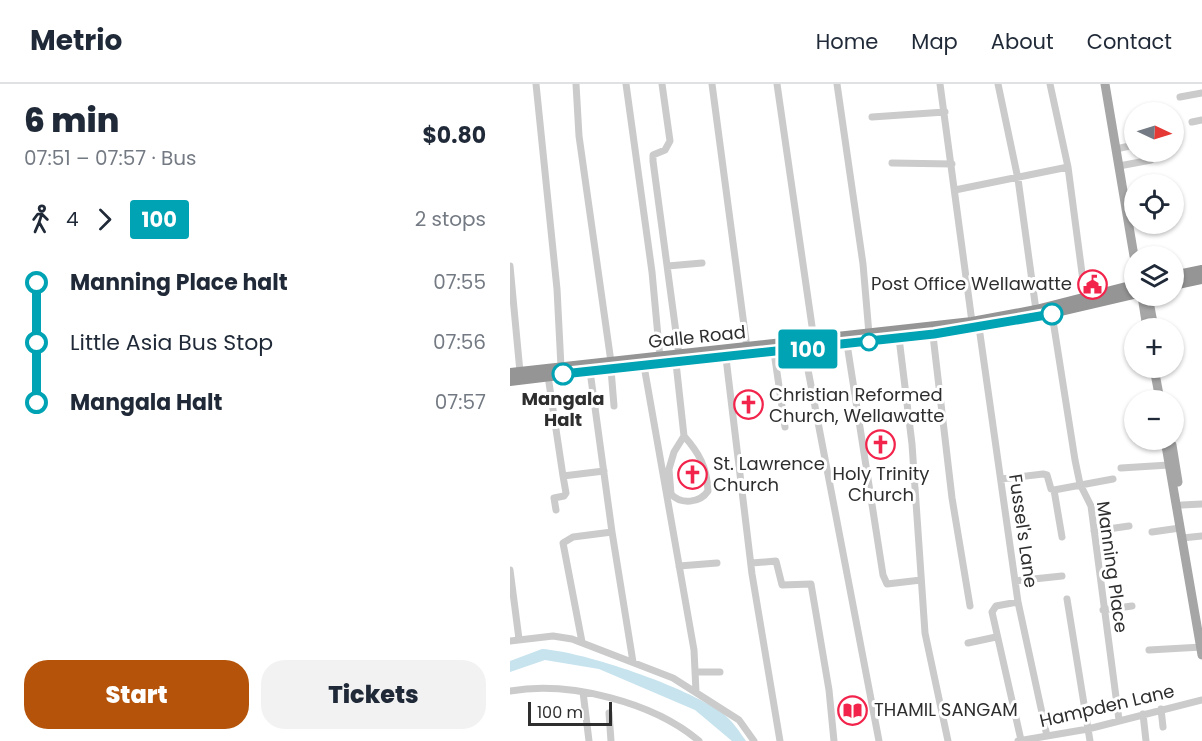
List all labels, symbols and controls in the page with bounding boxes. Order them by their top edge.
text: Metrio [30,21,122,60]
text: Home [816,27,878,56]
text: Map [911,27,958,56]
text: About [991,27,1054,56]
text: Contact [1087,27,1172,56]
text: 6 min [24,97,119,144]
north arrow [1124,102,1184,162]
map controls [1124,102,1184,450]
text: $0.80 [422,120,486,151]
text: 07:51 – 07:57 · Bus [24,144,197,172]
button: locate [1124,174,1184,234]
icon: walk [24,203,57,236]
icon: forward [88,203,121,236]
text: 4 [66,205,79,233]
text: 100 [142,205,177,234]
text: 2 stops [415,205,486,233]
button: layers [1124,246,1184,306]
text: Manning Place halt [70,267,288,298]
text: 07:55 [433,268,486,296]
public building icon: Post Office Wellawatte [1077,268,1109,300]
place label: Post Office Wellawatte [871,271,1072,296]
unlabelled marker [1041,303,1063,325]
button: + [1124,318,1184,378]
street label: Galle Road [647,319,747,354]
text: Little Asia Bus Stop [70,327,273,358]
text: 07:56 [433,328,486,356]
line badge: 100 [774,330,842,368]
unlabelled marker [860,333,878,351]
text: 100 [790,335,826,364]
marker: Mangala Halt [552,363,574,385]
place label: Christian Reformed Church, Wellawatte [769,382,944,428]
place label: Mangala Halt [522,386,604,432]
text: Mangala Halt [70,387,222,418]
text: 07:57 [435,388,486,416]
church icon: Christian Reformed Church, Wellawatte [732,389,764,421]
button: − [1124,390,1184,450]
church icon: Holy Trinity Church [865,429,897,461]
place label: St. Lawrence Church [713,451,825,497]
church icon: St. Lawrence Church [676,458,708,490]
place label: Holy Trinity Church [833,461,929,507]
street label: Fussel's Lane [1003,472,1044,589]
street label: Manning Place [1091,499,1134,634]
button: Start [24,660,249,729]
button: Tickets [261,660,486,729]
street label: Hampden Lane [1037,678,1177,733]
library icon: THAMIL SANGAM [837,694,869,726]
place label: THAMIL SANGAM [874,697,1018,722]
scale bar [528,699,612,726]
text: 100 m [537,701,583,724]

